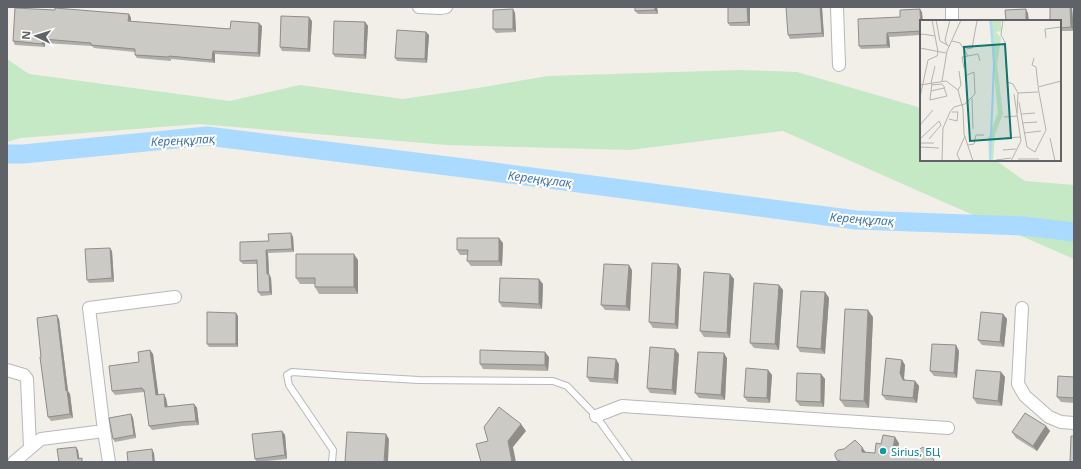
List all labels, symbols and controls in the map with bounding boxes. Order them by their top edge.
north arrow [16,16,56,56]
inset map [920,20,1061,161]
text: N [18,30,33,40]
water label: Кереңқұлақ [150,130,216,150]
water label: Кереңқұлақ [507,167,574,191]
water label: Кереңқұлақ [829,208,895,230]
place label: Sirius, БЦ [891,444,941,459]
marker: Sirius, БЦ [878,446,888,456]

